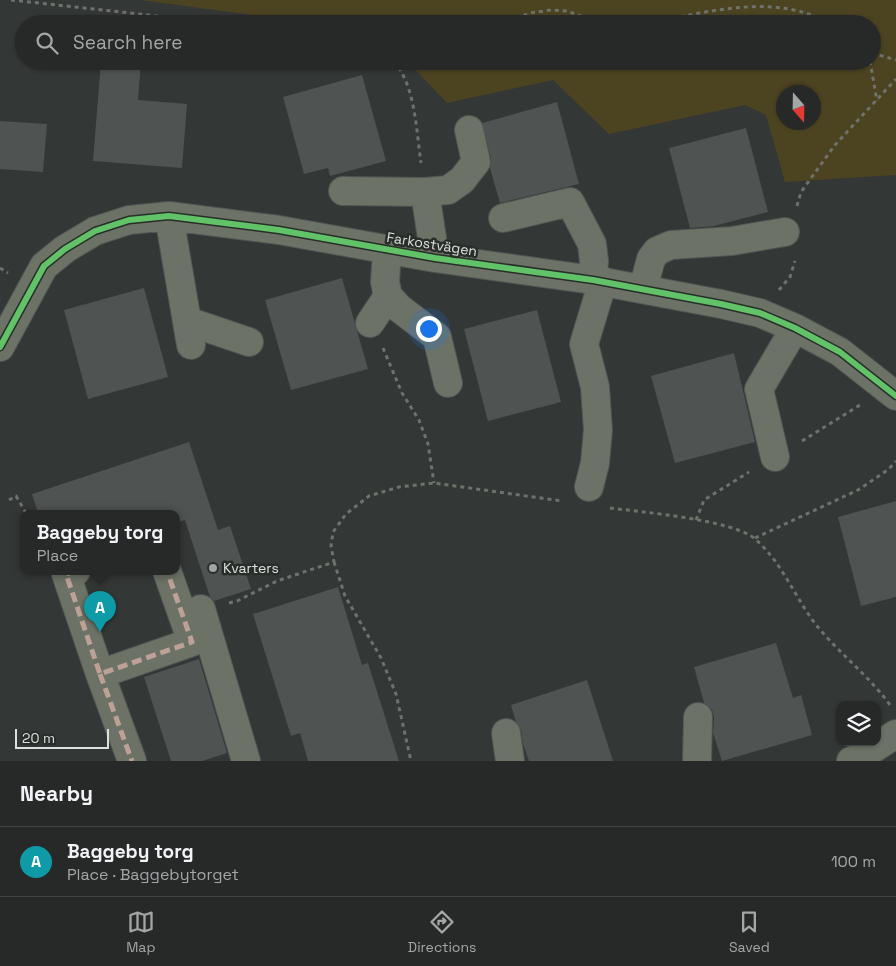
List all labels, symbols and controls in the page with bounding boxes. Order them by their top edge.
search box [15,15,881,70]
icon: search [33,29,61,57]
text: Search here [73,30,183,55]
north arrow [776,85,821,130]
street label: Farkostvägen [385,228,479,260]
your location [416,316,442,342]
popup [20,510,180,575]
text: Baggeby torg [37,520,163,545]
text: Place [37,545,78,566]
place label: Kvarters [223,559,279,577]
marker: Kvarters [207,562,219,574]
pin: A [84,591,116,632]
map controls [836,701,881,746]
button: layers [836,701,881,746]
scale bar [15,726,109,749]
text: 20 m [22,729,55,747]
text: Nearby [20,780,93,807]
text: Baggeby torg [67,839,194,864]
text: A [31,851,41,872]
text: 100 m [831,851,876,872]
text: Place · Baggebytorget [67,864,239,885]
tab: Map [126,908,155,956]
tab: Directions [408,908,476,956]
tab: Saved [729,908,770,956]

